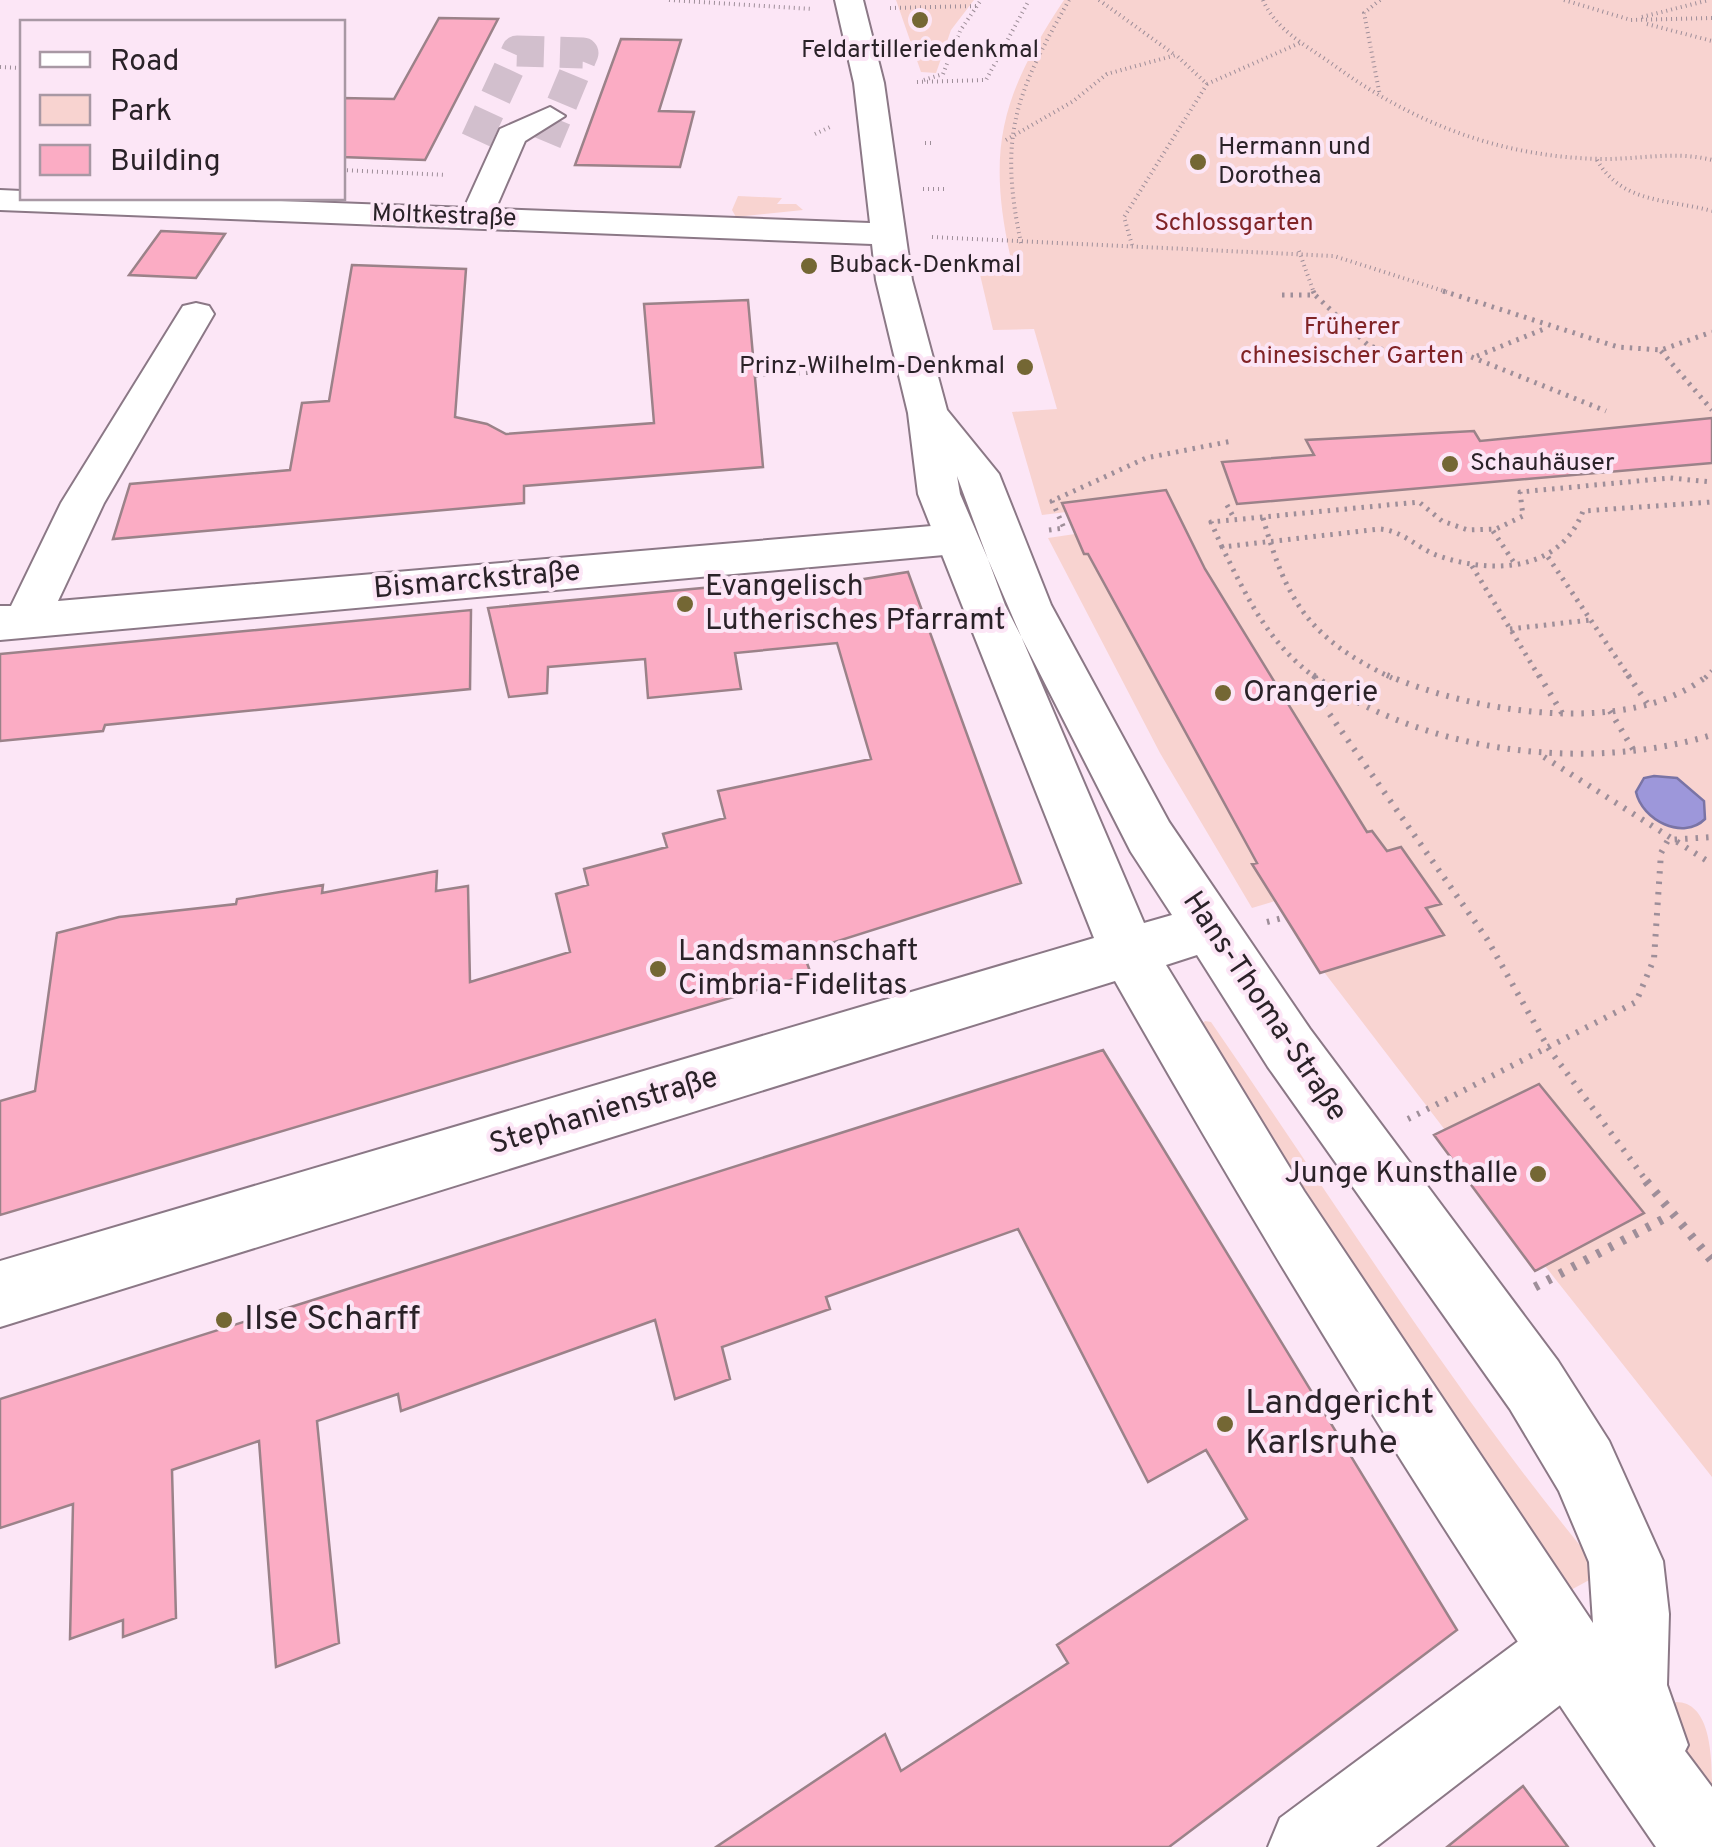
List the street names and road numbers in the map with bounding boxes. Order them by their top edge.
street label: Moltkestraße [371,198,517,236]
street label: Bismarckstraße [372,554,582,608]
street label: Hans-Thoma-Straße [1173,885,1355,1129]
street label: Stephanienstraße [485,1060,723,1164]

